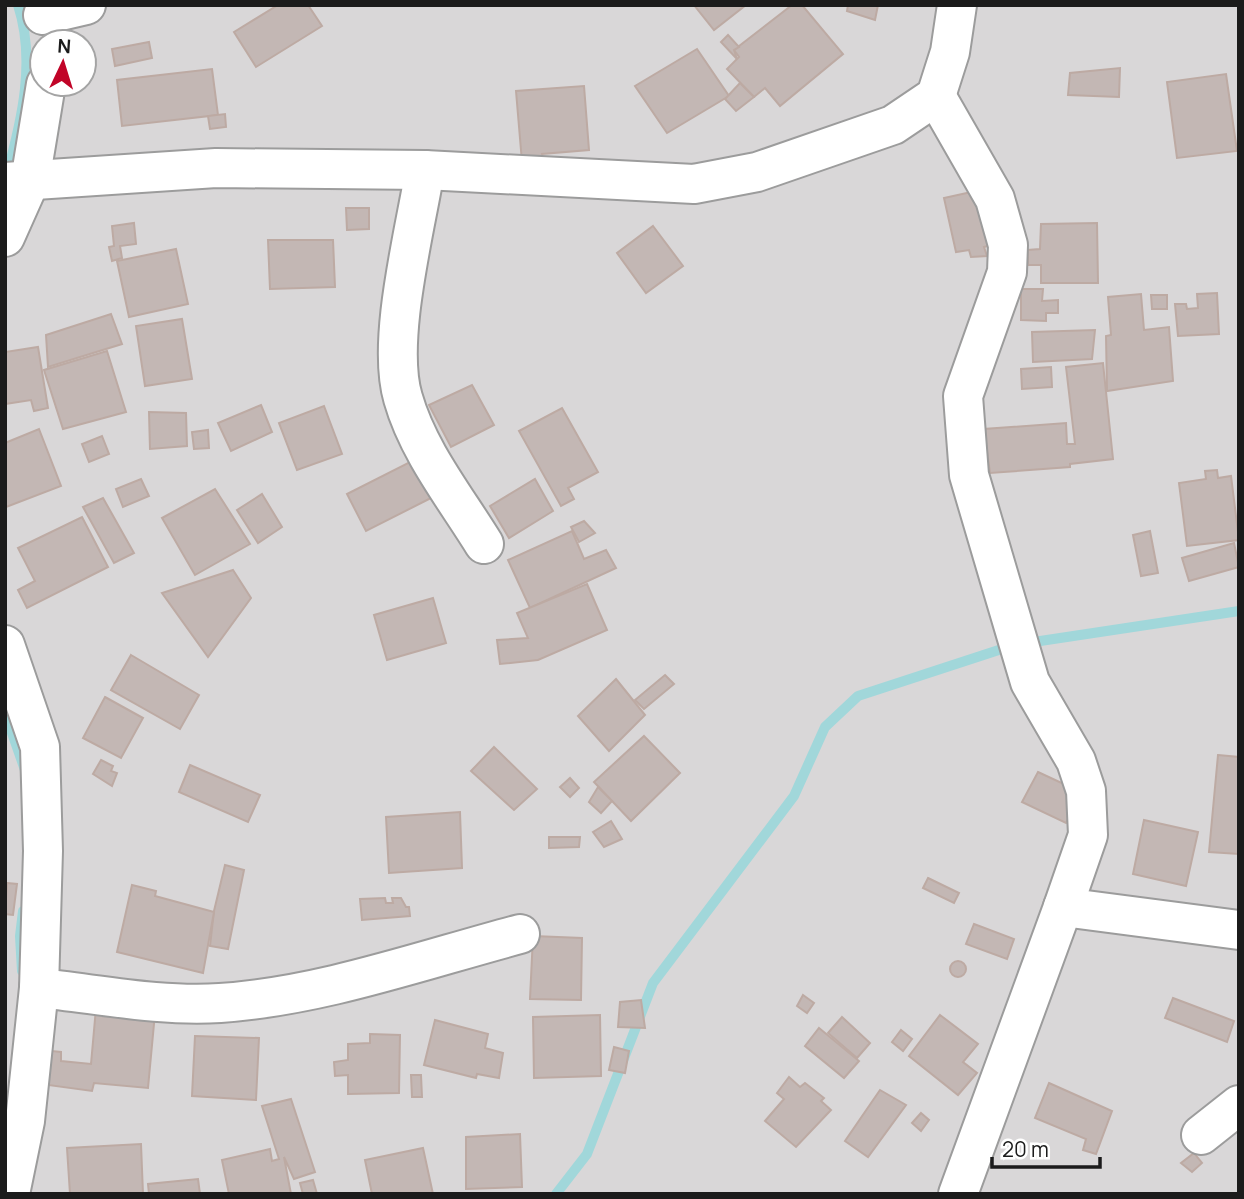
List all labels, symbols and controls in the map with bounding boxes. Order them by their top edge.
north arrow [28,28,98,98]
text: N [56,33,72,59]
scale bar [992,1126,1100,1170]
text: 20 m [1002,1135,1049,1163]

